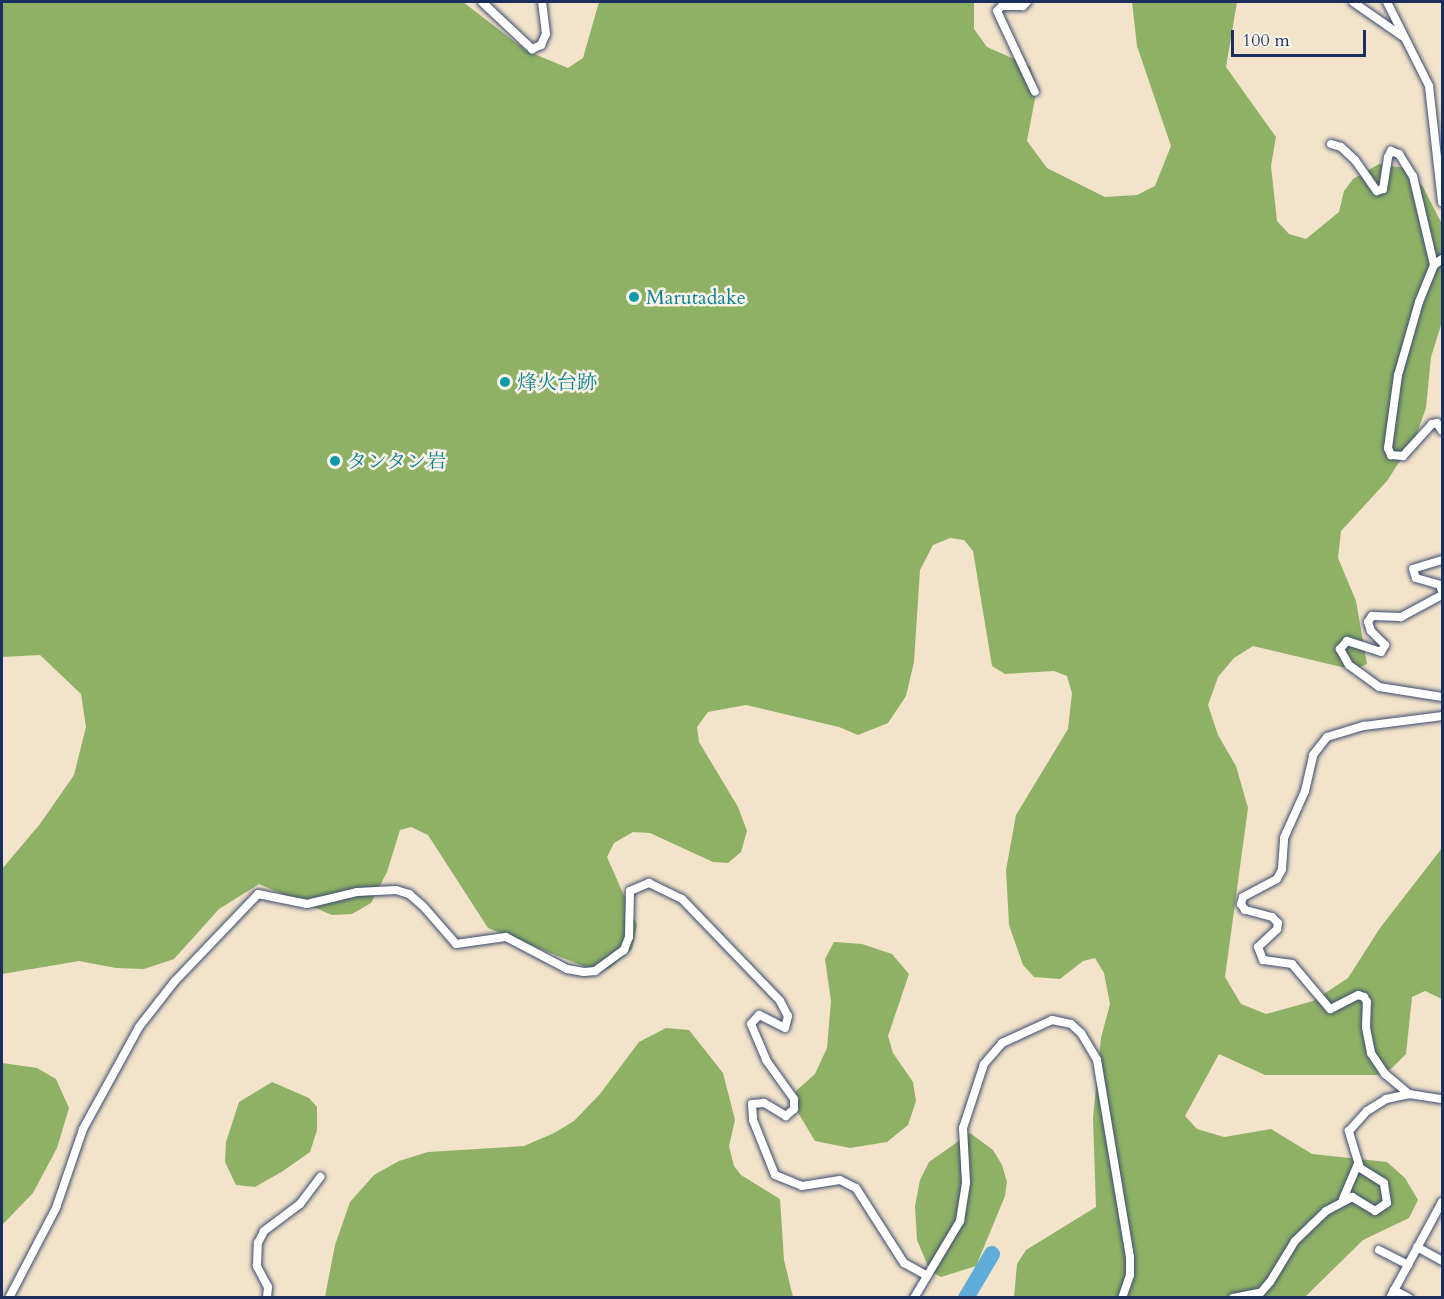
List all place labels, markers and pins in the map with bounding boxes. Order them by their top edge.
place label: Marutadake [646,285,746,309]
marker: Marutadake [627,290,641,304]
place label: 烽火台跡 [517,370,597,394]
marker: 烽火台跡 [498,375,512,389]
place label: タンタン岩 [347,449,447,473]
marker: タンタン岩 [328,454,342,468]

